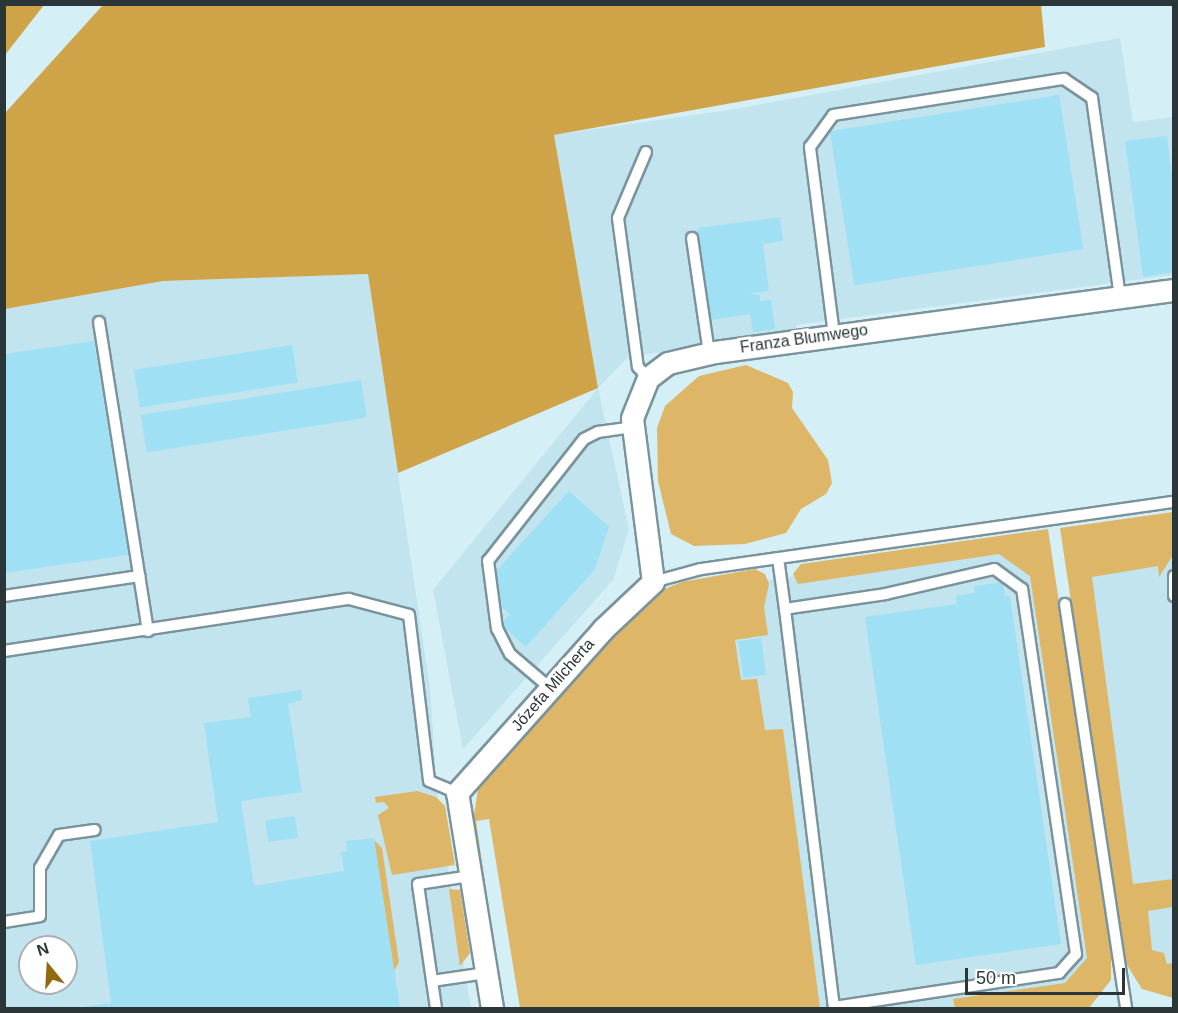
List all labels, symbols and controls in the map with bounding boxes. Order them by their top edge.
street label: Franza Blumwego [739,321,869,357]
street label: Józefa Milcherta [508,635,598,735]
north arrow [18,935,78,995]
text: N [35,939,51,959]
scale bar [968,956,1128,994]
text: 50 m [976,968,1016,988]

